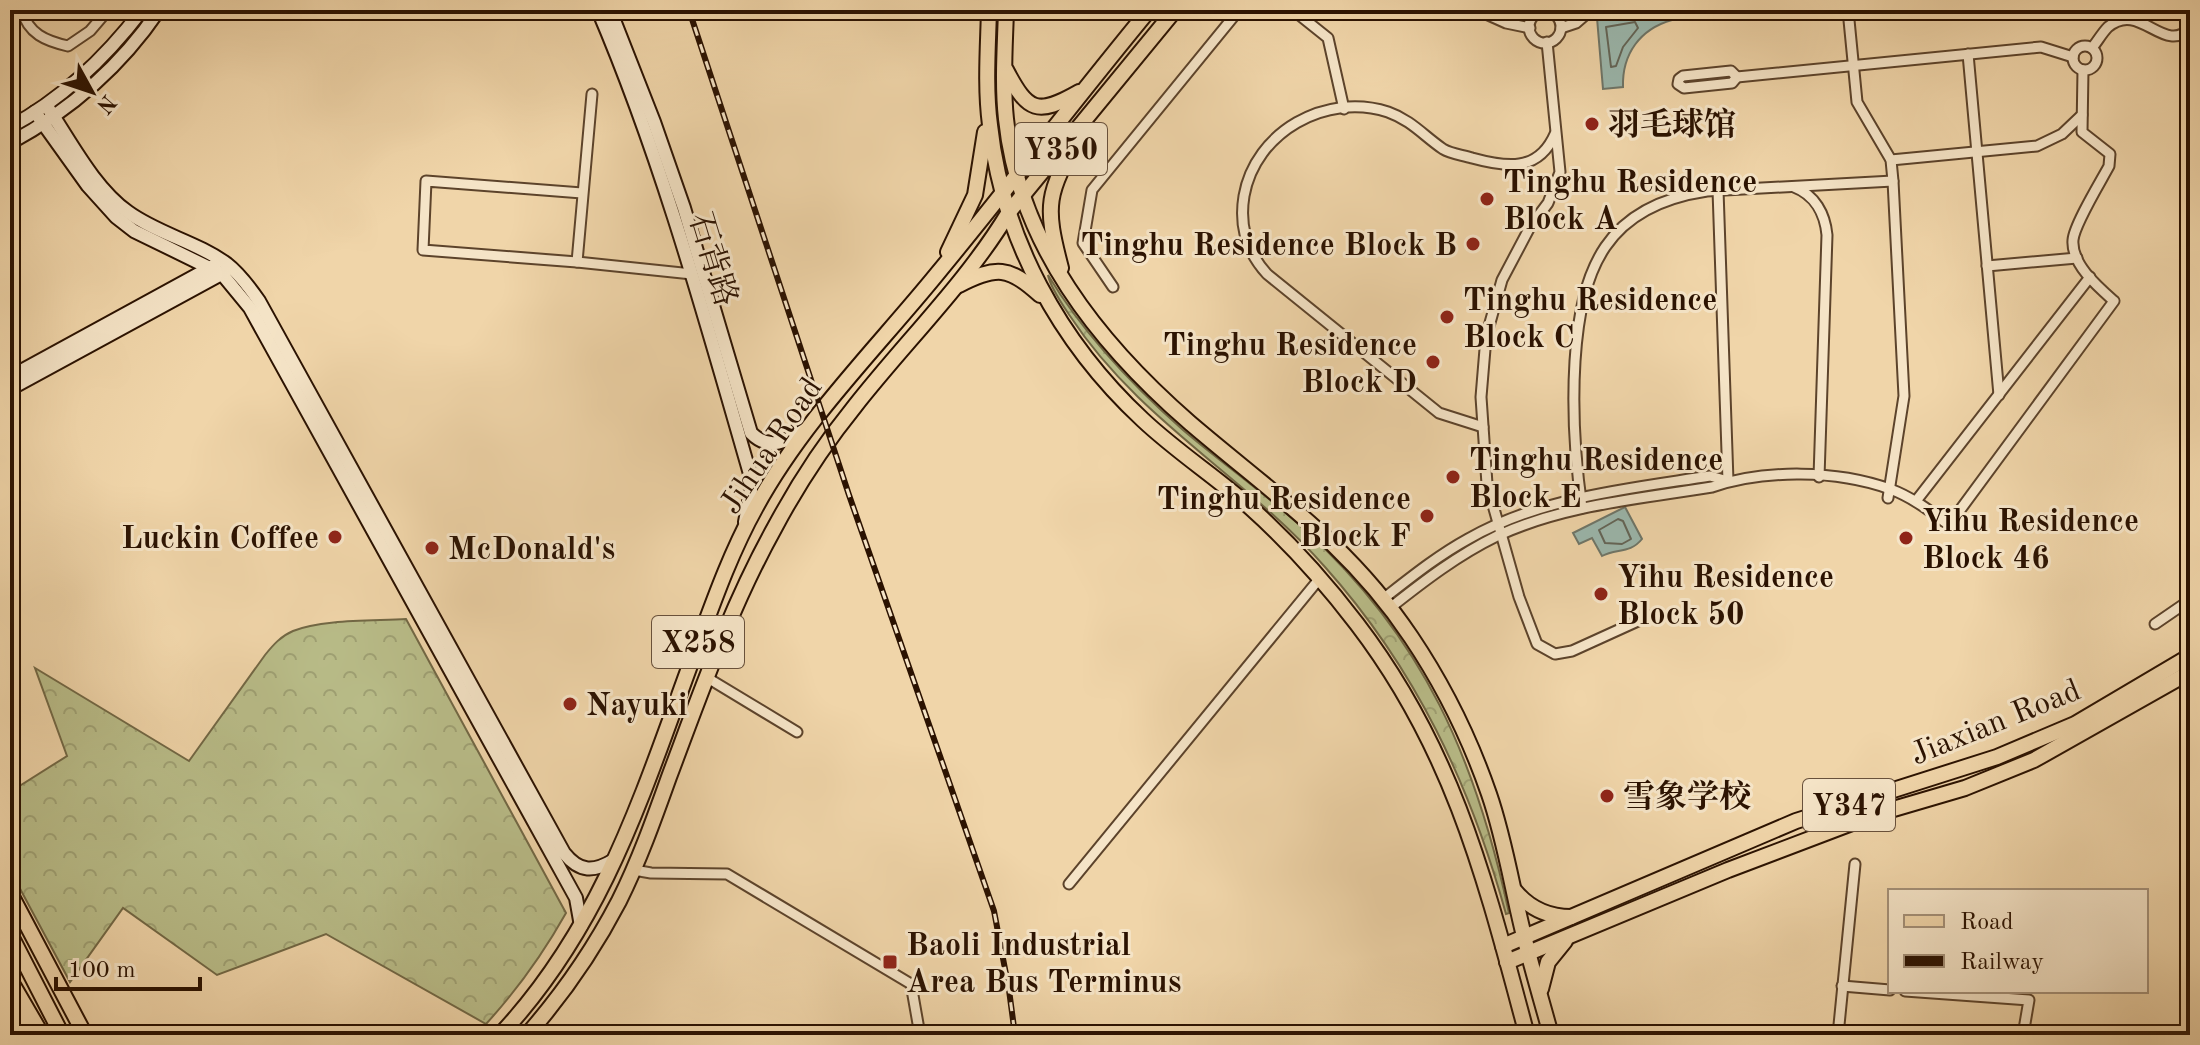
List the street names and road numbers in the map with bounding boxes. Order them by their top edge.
road number: Y350 [1015,123,1107,175]
street label: 石背路 [682,208,743,310]
street label: Jihua Road [715,373,830,520]
road number: X258 [652,616,744,668]
street label: Jiaxian Road [1907,675,2086,772]
road number: Y347 [1803,779,1895,831]

